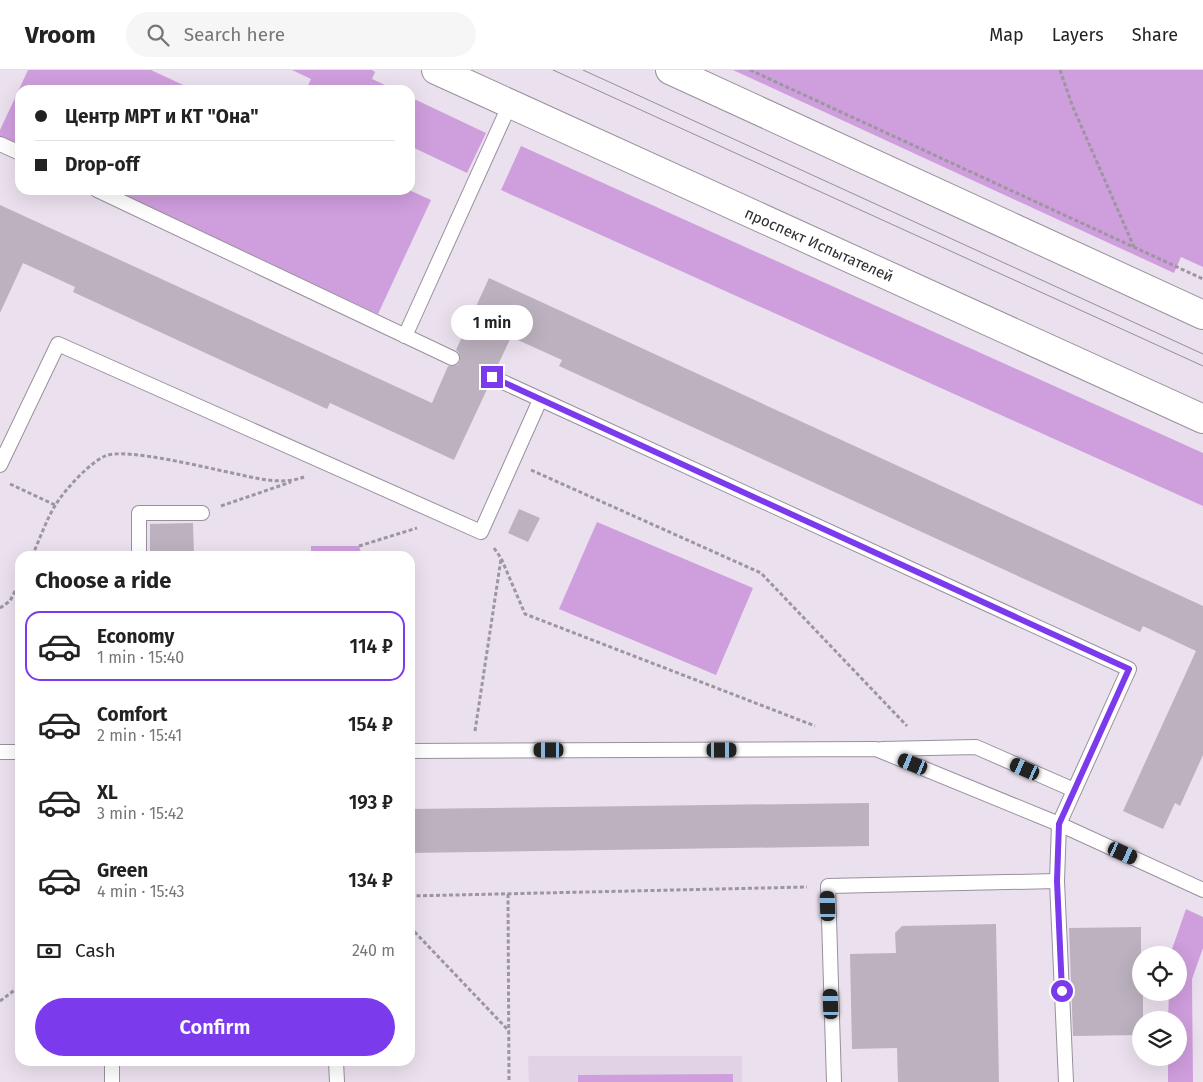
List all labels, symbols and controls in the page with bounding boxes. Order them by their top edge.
search box [126,12,476,57]
text: Vroom [25,21,96,49]
icon: search [144,21,172,49]
text: Search here [184,23,285,46]
text: Map [989,24,1024,46]
text: Layers [1052,24,1104,46]
text: Share [1132,24,1178,46]
text: Центр МРТ и КТ "Она" [65,105,259,128]
text: Drop-off [65,153,139,176]
street label: проспект Испытателей [742,204,896,286]
callout: 1 min [451,304,533,340]
text: 1 min [473,313,511,332]
route end [481,366,503,388]
text: Choose a ride [35,567,171,594]
icon: car [37,624,82,669]
text: Economy [97,625,174,648]
text: 114 ₽ [350,635,393,658]
text: 1 min · 15:40 [97,648,184,667]
icon: car [37,702,82,747]
text: Comfort [97,703,167,726]
text: 154 ₽ [348,713,393,736]
text: 2 min · 15:41 [97,726,182,745]
car [534,743,564,758]
car [707,743,737,758]
car [896,751,929,777]
car [1008,756,1041,782]
icon: car [37,780,82,825]
text: XL [97,781,118,804]
text: 193 ₽ [349,791,393,814]
text: 3 min · 15:42 [97,804,184,823]
car [1106,840,1139,866]
icon: car [37,858,82,903]
text: Green [97,859,148,882]
text: 134 ₽ [348,869,393,892]
text: 4 min · 15:43 [97,882,185,901]
car [819,891,836,921]
icon: cash [35,937,63,965]
text: Cash [75,939,116,962]
text: 240 m [352,941,395,960]
map controls [1132,946,1187,1066]
button: locate [1132,946,1187,1001]
route start [1051,980,1073,1002]
car [822,989,839,1019]
button: Confirm [35,998,395,1056]
button: layers [1132,1011,1187,1066]

